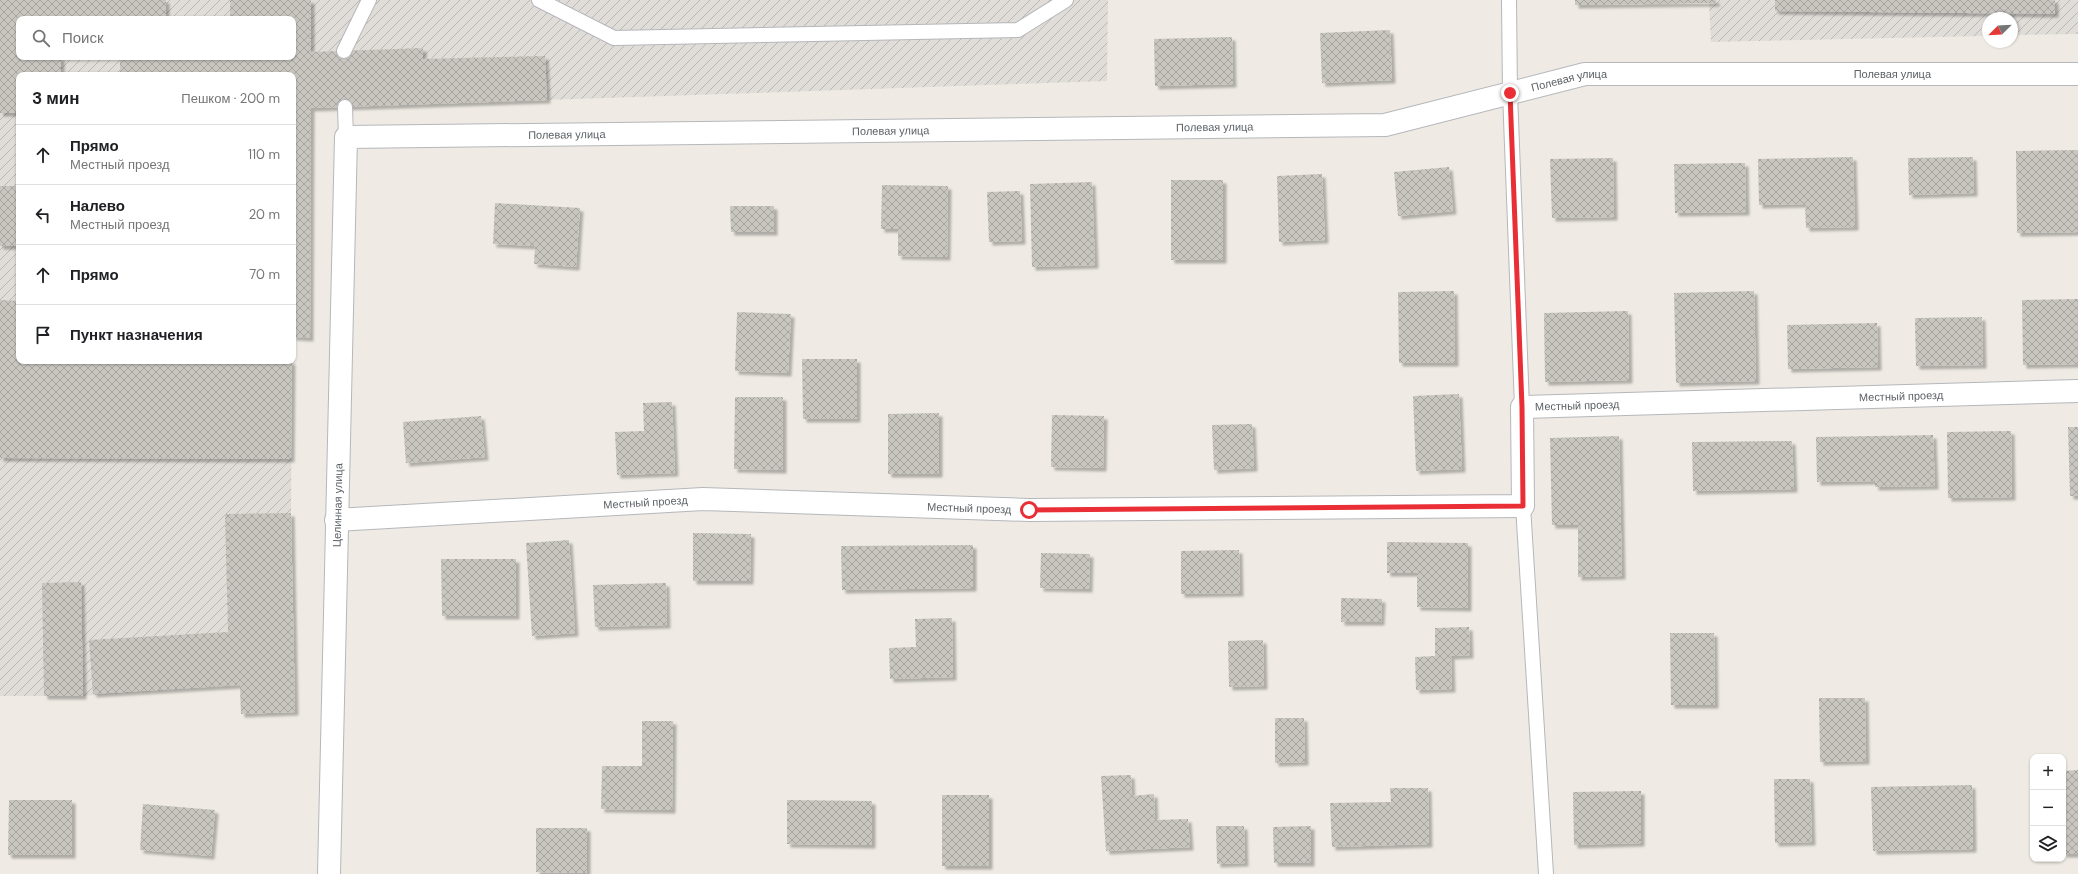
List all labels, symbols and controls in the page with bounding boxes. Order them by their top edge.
north arrow [1982,12,2018,48]
search box [16,16,296,60]
icon: search [30,27,52,49]
text: Поиск [62,28,104,48]
street label: Полевая улица [1530,67,1608,94]
street label: Полевая улица [1854,67,1932,81]
route end [1501,84,1519,102]
text: 3 мин [32,87,80,109]
text: Пешком · 200 m [181,90,280,107]
street label: Полевая улица [1176,120,1254,134]
street label: Полевая улица [852,123,930,138]
street label: Полевая улица [528,127,606,142]
text: Прямо [70,136,119,156]
icon: ahead [32,144,54,166]
text: 110 m [248,146,280,163]
text: Местный проезд [70,156,170,173]
text: Налево [70,196,125,216]
icon: left [32,204,54,226]
text: 20 m [249,206,280,223]
text: Местный проезд [70,216,170,233]
icon: ahead [32,264,54,286]
text: Прямо [70,265,119,285]
text: 70 m [249,266,280,283]
icon: arrive [32,324,54,346]
text: Пункт назначения [70,325,203,345]
street label: Местный проезд [1859,388,1944,404]
street label: Местный проезд [1535,397,1620,414]
street label: Целинная улица [330,462,345,547]
street label: Местный проезд [603,493,689,512]
street label: Местный проезд [927,500,1012,516]
route start [1020,501,1038,519]
map controls [2030,754,2066,862]
button: + [2030,754,2066,790]
button: − [2030,790,2066,826]
button: layers [2030,826,2066,862]

